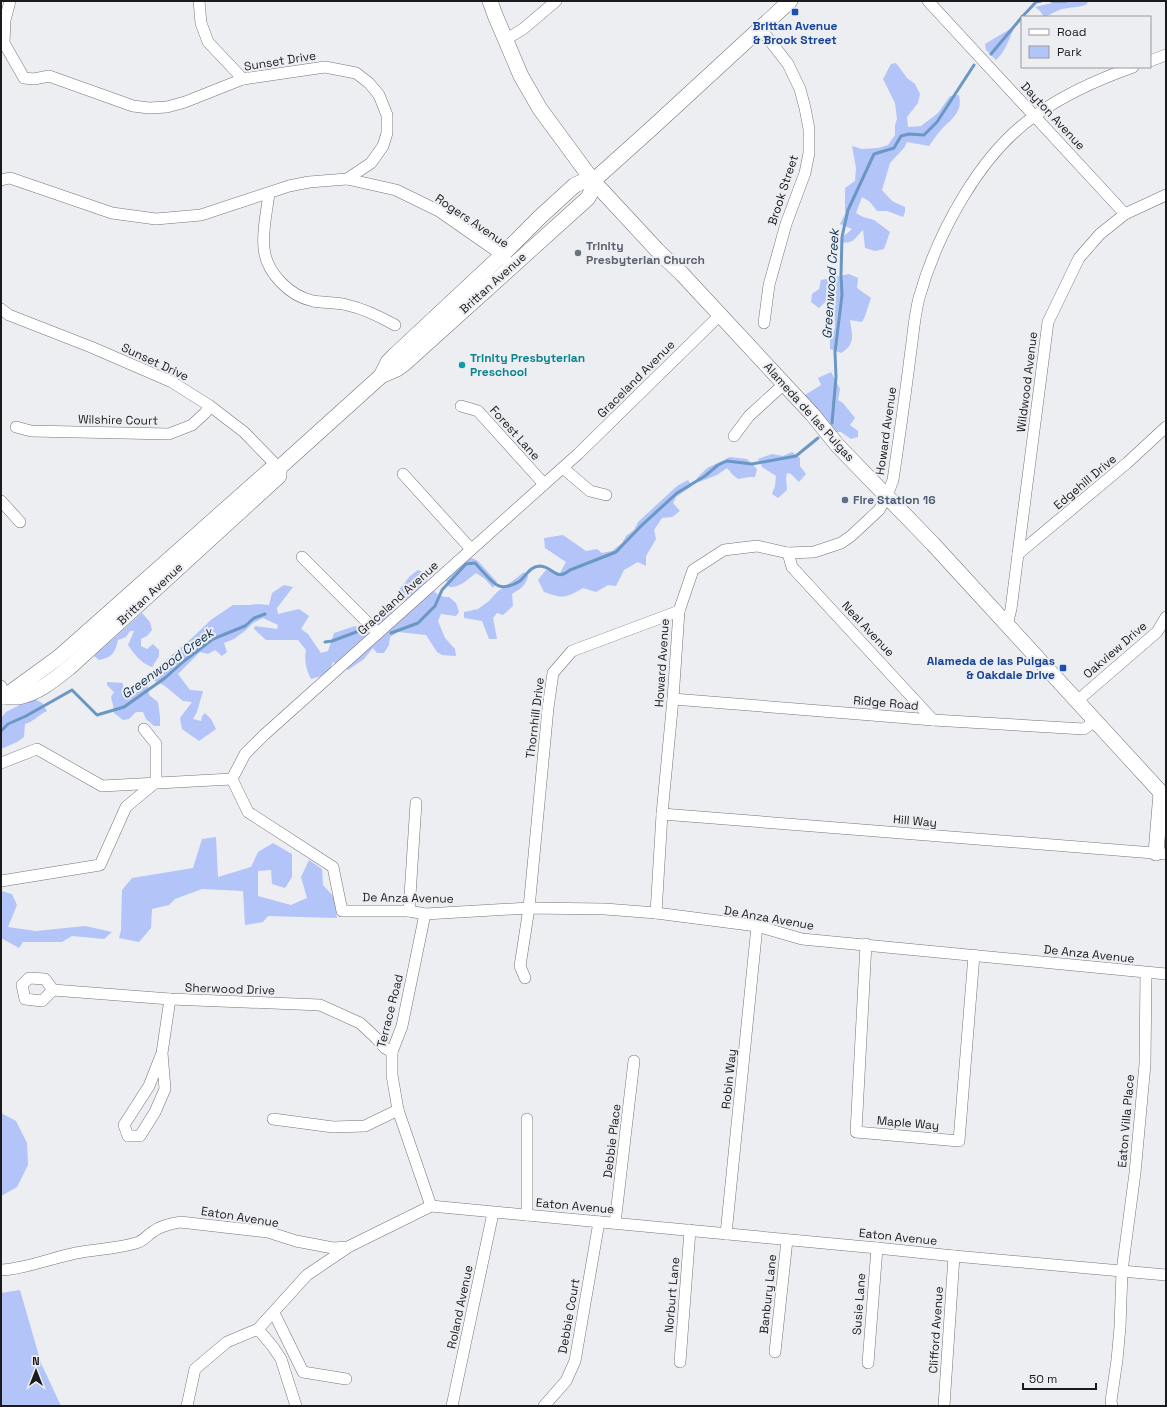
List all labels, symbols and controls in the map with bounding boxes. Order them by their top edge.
marker: Brittan Avenue & Brook Street [790,7,800,17]
legend [1021,16,1151,68]
place label: Brittan Avenue & Brook Street [753,18,838,48]
text: Road [1057,24,1086,40]
text: Park [1057,44,1082,60]
street label: Sunset Drive [243,47,317,75]
street label: Dayton Avenue [1017,79,1089,153]
street label: Brook Street [764,153,802,227]
street label: Rogers Avenue [432,190,512,252]
water label: Greenwood Creek [818,227,843,340]
place label: Trinity Presbyterian Church [586,238,705,268]
marker: Trinity Presbyterian Church [573,248,583,258]
street label: Brittan Avenue [456,249,530,317]
street label: Wildwood Avenue [1013,331,1041,433]
street label: Graceland Avenue [594,337,678,421]
street label: Sunset Drive [119,339,191,385]
place label: Trinity Presbyterian Preschool [470,350,585,380]
street label: Alameda de las Pulgas [760,359,858,465]
marker: Trinity Presbyterian Preschool [457,360,467,370]
street label: Howard Avenue [872,386,900,476]
street label: Forest Lane [486,402,544,464]
street label: Wilshire Court [78,411,158,429]
street label: Edgehill Drive [1050,451,1120,513]
place label: Fire Station 16 [853,492,936,508]
marker: Fire Station 16 [840,495,850,505]
street label: Graceland Avenue [354,557,442,639]
street label: Brittan Avenue [114,559,186,629]
street label: Neal Avenue [838,598,898,660]
street label: Howard Avenue [651,618,673,708]
street label: Oakview Drive [1080,618,1150,682]
water label: Greenwood Creek [118,623,218,703]
place label: Alameda de las Pulgas & Oakdale Drive [927,653,1055,683]
marker: Alameda de las Pulgas & Oakdale Drive [1058,663,1068,673]
street label: Thornhill Drive [522,676,548,760]
street label: Ridge Road [853,692,919,714]
street label: Hill Way [892,811,938,831]
street label: De Anza Avenue [362,889,454,907]
street label: De Anza Avenue [723,902,815,934]
street label: De Anza Avenue [1043,941,1135,967]
street label: Terrace Road [373,973,407,1049]
street label: Sherwood Drive [185,979,275,999]
street label: Robin Way [718,1048,740,1110]
street label: Eaton Villa Place [1114,1074,1138,1168]
street label: Debbie Place [600,1103,624,1179]
street label: Maple Way [876,1112,940,1134]
street label: Eaton Avenue [535,1195,615,1217]
street label: Eaton Avenue [200,1203,280,1231]
street label: Eaton Avenue [858,1225,938,1249]
street label: Banbury Lane [756,1253,780,1335]
street label: Norburt Lane [661,1256,683,1334]
street label: Roland Avenue [443,1264,477,1350]
street label: Susie Lane [849,1272,869,1336]
street label: Debbie Court [555,1277,583,1355]
street label: Clifford Avenue [925,1286,947,1374]
north arrow [16,1351,56,1391]
text: N [32,1354,40,1368]
scale bar [1023,1365,1096,1391]
text: 50 m [1029,1371,1057,1387]

